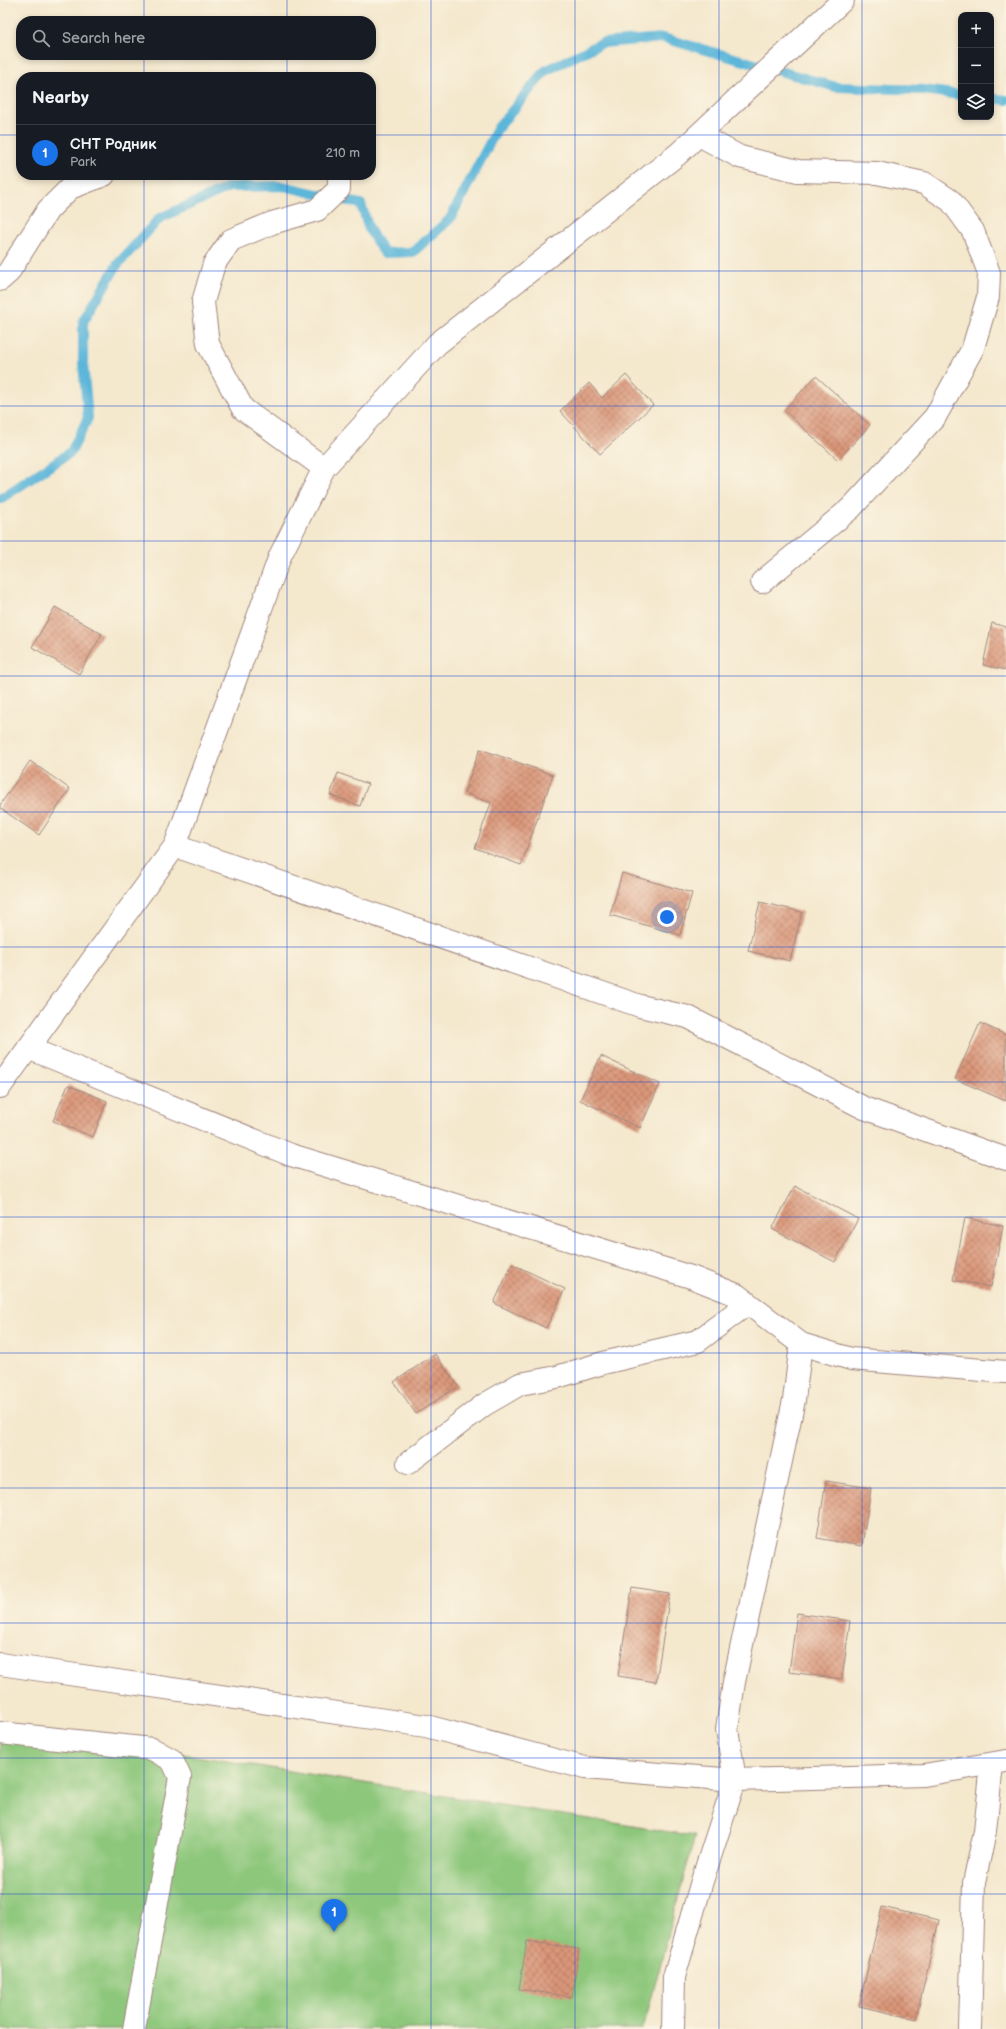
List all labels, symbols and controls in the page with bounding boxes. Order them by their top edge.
map controls [958,12,994,120]
button: + [958,12,994,48]
search box [16,16,376,60]
icon: search [30,27,52,49]
text: Search here [62,29,145,48]
button: − [958,48,994,84]
button: layers [958,84,994,120]
text: Nearby [32,88,89,108]
text: СНТ Родник [70,135,156,154]
text: 1 [42,145,48,161]
text: 210 m [326,145,360,161]
text: Park [70,154,96,170]
your location [657,907,677,927]
pin: 1 [321,1899,347,1932]

